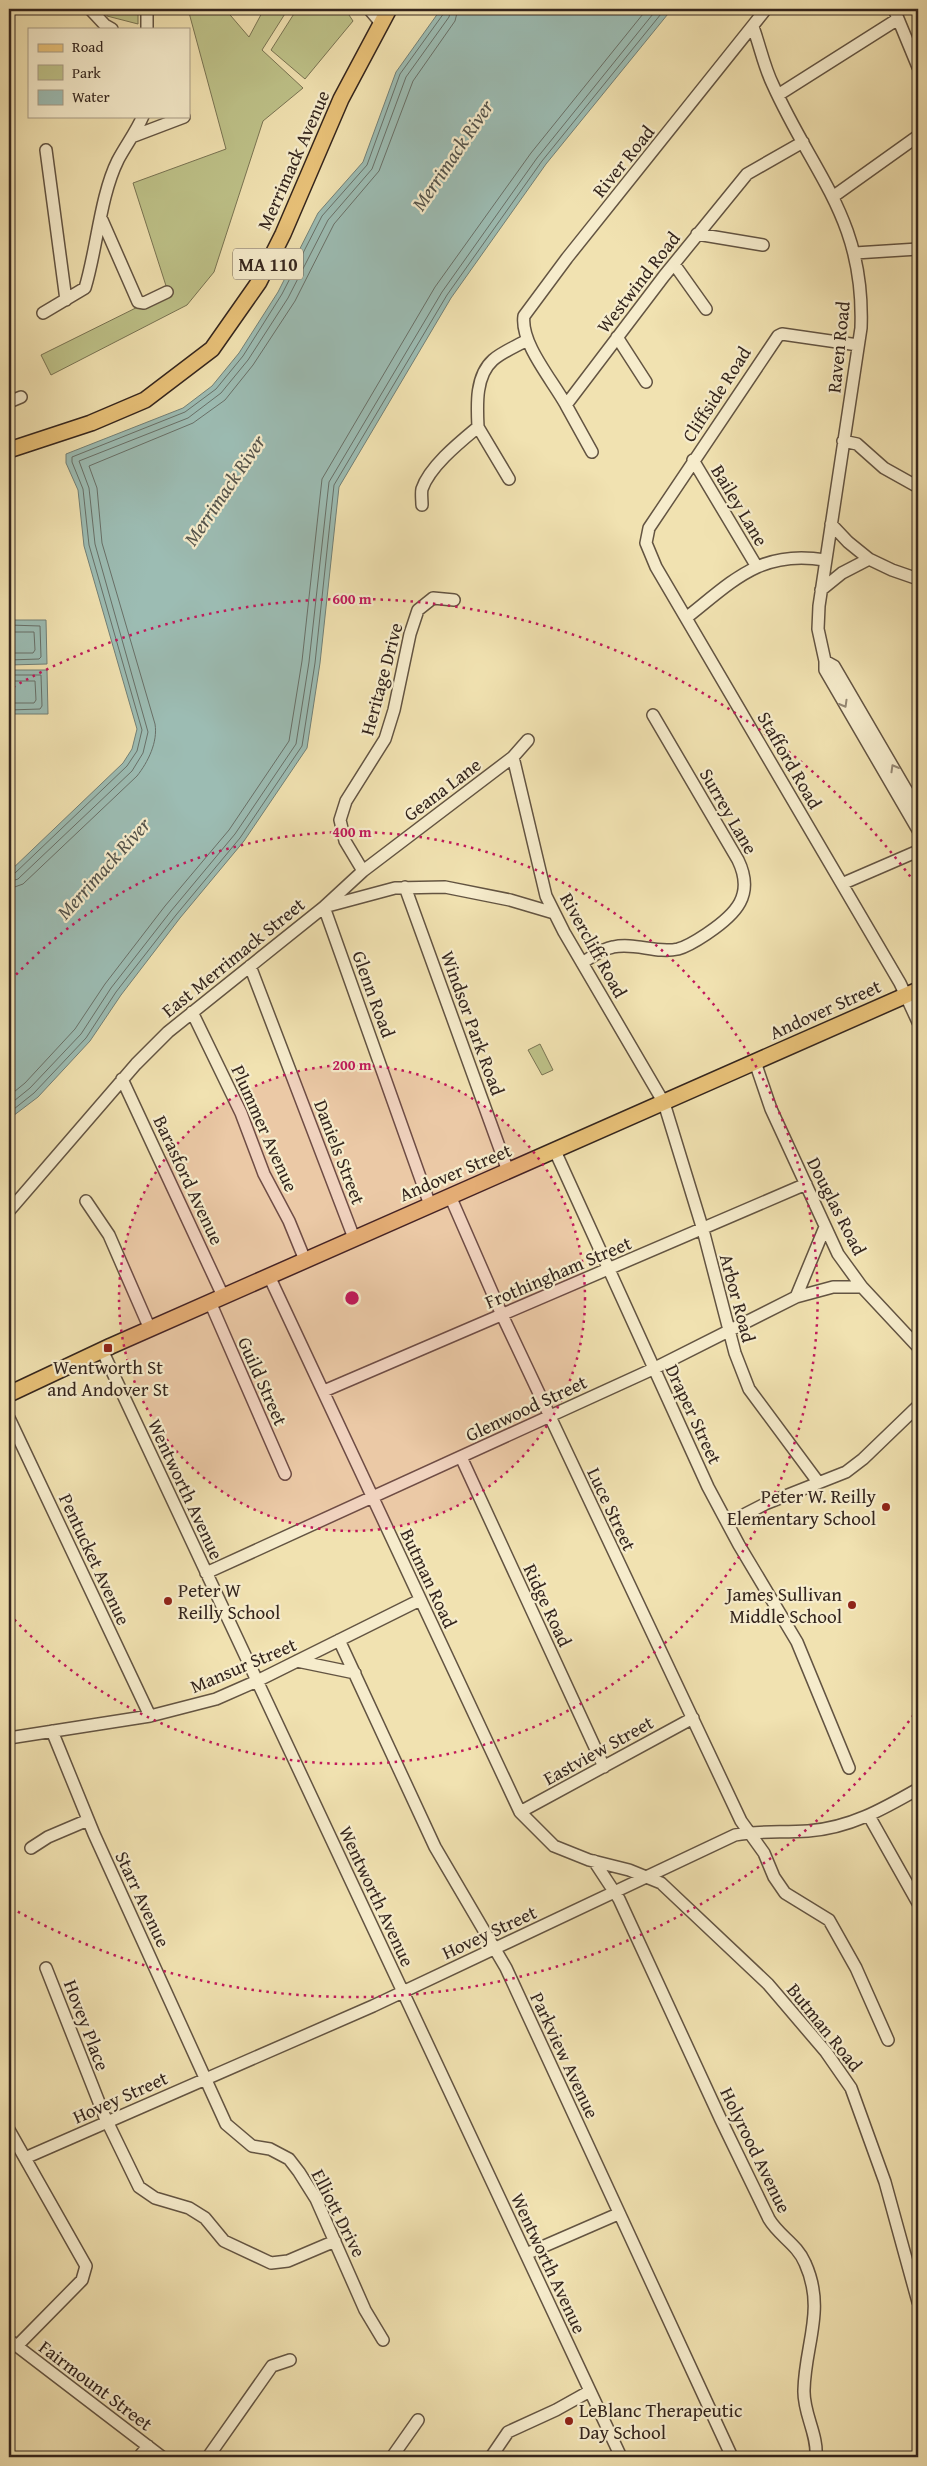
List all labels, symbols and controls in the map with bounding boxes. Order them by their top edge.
legend [28,28,190,118]
text: Road [72,36,103,57]
text: Park [72,62,101,83]
text: Water [72,86,110,107]
street label: Merrimack Avenue [250,86,336,234]
water label: Merrimack River [404,93,500,216]
street label: River Road [585,118,661,203]
street label: Westwind Road [589,225,687,339]
road number: MA 110 [233,248,303,280]
street label: Raven Road [819,299,857,394]
street label: Cliffside Road [675,340,758,447]
water label: Merrimack River [176,428,272,551]
street label: Bailey Lane [705,459,775,551]
text: 600 m [332,588,372,609]
street label: Heritage Drive [353,619,409,738]
one-way arrow [838,699,848,708]
street label: Stafford Road [751,706,830,815]
street label: Geana Lane [397,750,487,827]
street label: Surrey Lane [693,763,765,859]
one-way arrow [890,764,900,773]
water label: Merrimack River [49,810,157,925]
text: 400 m [332,821,372,842]
street label: Rivercliff Road [553,887,635,1004]
street label: East Merrimack Street [155,890,311,1024]
street label: Glenn Road [345,947,403,1042]
street label: Windsor Park Road [434,947,512,1100]
street label: Andover Street [765,972,886,1046]
text: 200 m [332,1054,372,1075]
street label: Plummer Avenue [225,1060,306,1196]
street label: Daniels Street [307,1095,373,1209]
street label: Barasford Avenue [147,1111,231,1249]
street label: Andover Street [394,1136,516,1208]
street label: Douglas Road [800,1152,874,1261]
street label: Frothingham Street [480,1228,636,1316]
street label: Arbor Road [713,1251,763,1346]
centre of rings [343,1289,361,1307]
street label: Guild Street [231,1332,295,1430]
marker: Wentworth St and Andover St [102,1342,114,1354]
place label: Wentworth St and Andover St [47,1353,169,1403]
street label: Draper Street [659,1359,730,1469]
street label: Glenwood Street [461,1367,592,1448]
street label: Wentworth Avenue [141,1414,231,1564]
street label: Luce Street [580,1463,644,1556]
place label: Peter W. Reilly Elementary School [727,1482,877,1532]
street label: Pentucket Avenue [52,1489,138,1630]
marker: Peter W. Reilly Elementary School [880,1501,892,1513]
street label: Butman Road [394,1524,465,1633]
street label: Ridge Road [517,1559,580,1652]
place label: Peter W Reilly School [178,1576,280,1626]
place label: James Sullivan Middle School [725,1580,842,1630]
marker: Peter W Reilly School [162,1595,174,1607]
marker: James Sullivan Middle School [846,1599,858,1611]
street label: Mansur Street [185,1630,301,1700]
street label: Eastview Street [538,1708,659,1792]
street label: Wentworth Avenue [332,1821,422,1971]
street label: Starr Avenue [109,1846,178,1952]
street label: Hovey Street [437,1898,541,1966]
street label: Hovey Place [57,1975,117,2075]
street label: Butman Road [780,1977,870,2078]
street label: Parkview Avenue [523,1987,607,2123]
street label: Hovey Street [68,2063,172,2130]
street label: Holyrood Avenue [713,2082,799,2218]
street label: Elliott Drive [305,2164,373,2262]
street label: Wentworth Avenue [504,2188,594,2338]
street label: Fairmount Street [33,2333,159,2437]
place label: LeBlanc Therapeutic Day School [579,2396,742,2446]
marker: LeBlanc Therapeutic Day School [563,2415,575,2427]

